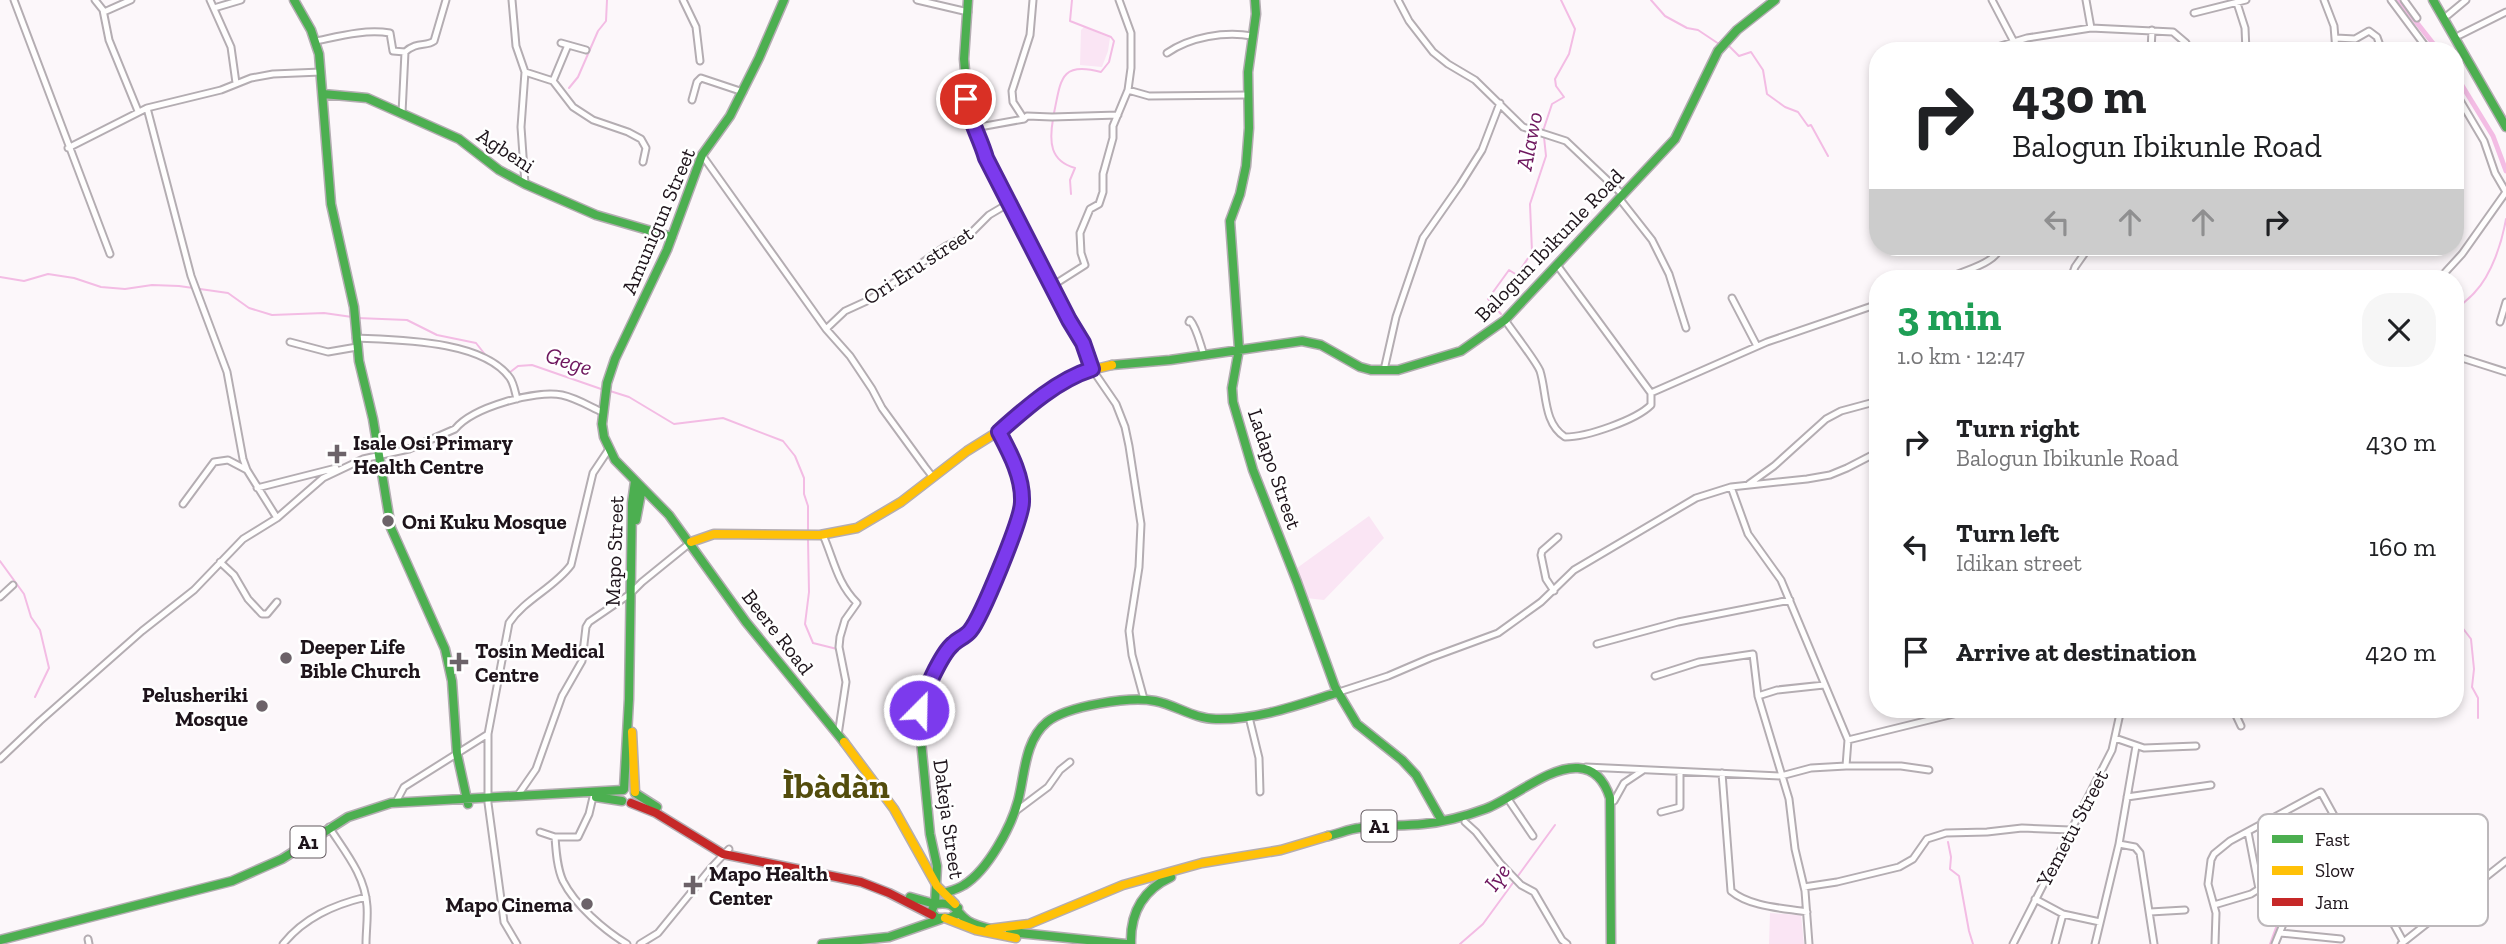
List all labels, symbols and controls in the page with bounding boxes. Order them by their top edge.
text: 430 m [2012,67,2146,126]
pin [936,69,996,129]
icon: right [1897,70,1988,161]
icon: arrive [947,80,985,118]
water label: Alawo [1509,109,1548,174]
street label: Agbeni [472,122,540,178]
text: Balogun Ibikunle Road [2012,127,2322,165]
street label: Amunigun Street [616,144,700,298]
street label: Balogun Ibikunle Road [1469,163,1629,327]
icon: left [2038,203,2076,241]
icon: ahead [2111,203,2149,241]
icon: ahead [2184,203,2222,241]
icon: right [2257,203,2295,241]
street label: Ori Eru street [858,220,978,310]
text: 3 min [1897,290,2002,341]
button: close [2362,293,2436,367]
water label: Gege [542,340,596,382]
text: 1.0 km · 12:47 [1897,342,2025,370]
street label: Ladapo Street [1243,406,1307,533]
text: Turn right [1956,412,2079,444]
icon: right [1897,423,1935,461]
text: 430 m [2366,426,2436,458]
place label: Isale Osi Primary Health Centre [353,430,513,479]
marker: Isale Osi Primary Health Centre [327,444,347,464]
text: Balogun Ibikunle Road [1956,444,2179,472]
street label: Mapo Street [600,495,628,607]
place label: Oni Kuku Mosque [402,509,567,534]
marker: Oni Kuku Mosque [380,513,396,529]
text: Turn left [1956,517,2059,549]
icon: left [1897,528,1935,566]
text: 160 m [2369,531,2436,563]
text: Idikan street [1956,549,2082,577]
street label: Beere Road [737,584,819,680]
icon: arrive [1897,633,1935,671]
place label: Deeper Life Bible Church [300,634,420,683]
text: Arrive at destination [1956,636,2196,668]
text: 420 m [2365,636,2436,668]
place label: Tosin Medical Centre [475,638,604,687]
marker: Deeper Life Bible Church [278,650,294,666]
marker: Tosin Medical Centre [449,652,469,672]
position arrow [882,673,956,747]
place label: Pelusheriki Mosque [142,682,248,731]
marker: Pelusheriki Mosque [254,698,270,714]
street label: Dakeja Street [927,757,970,881]
district label: Ìbàdàn [782,765,890,807]
street label: Yemetu Street [2030,765,2113,892]
road number: A1 [1362,810,1396,842]
legend [2258,814,2488,926]
road number: A1 [290,827,326,858]
text: Fast [2315,828,2350,851]
water label: Iye [1478,858,1516,896]
text: Slow [2315,859,2355,882]
place label: Mapo Health Center [709,861,828,910]
marker: Mapo Health Center [683,875,703,895]
text: Jam [2315,891,2349,914]
place label: Mapo Cinema [445,892,573,917]
marker: Mapo Cinema [579,896,595,912]

